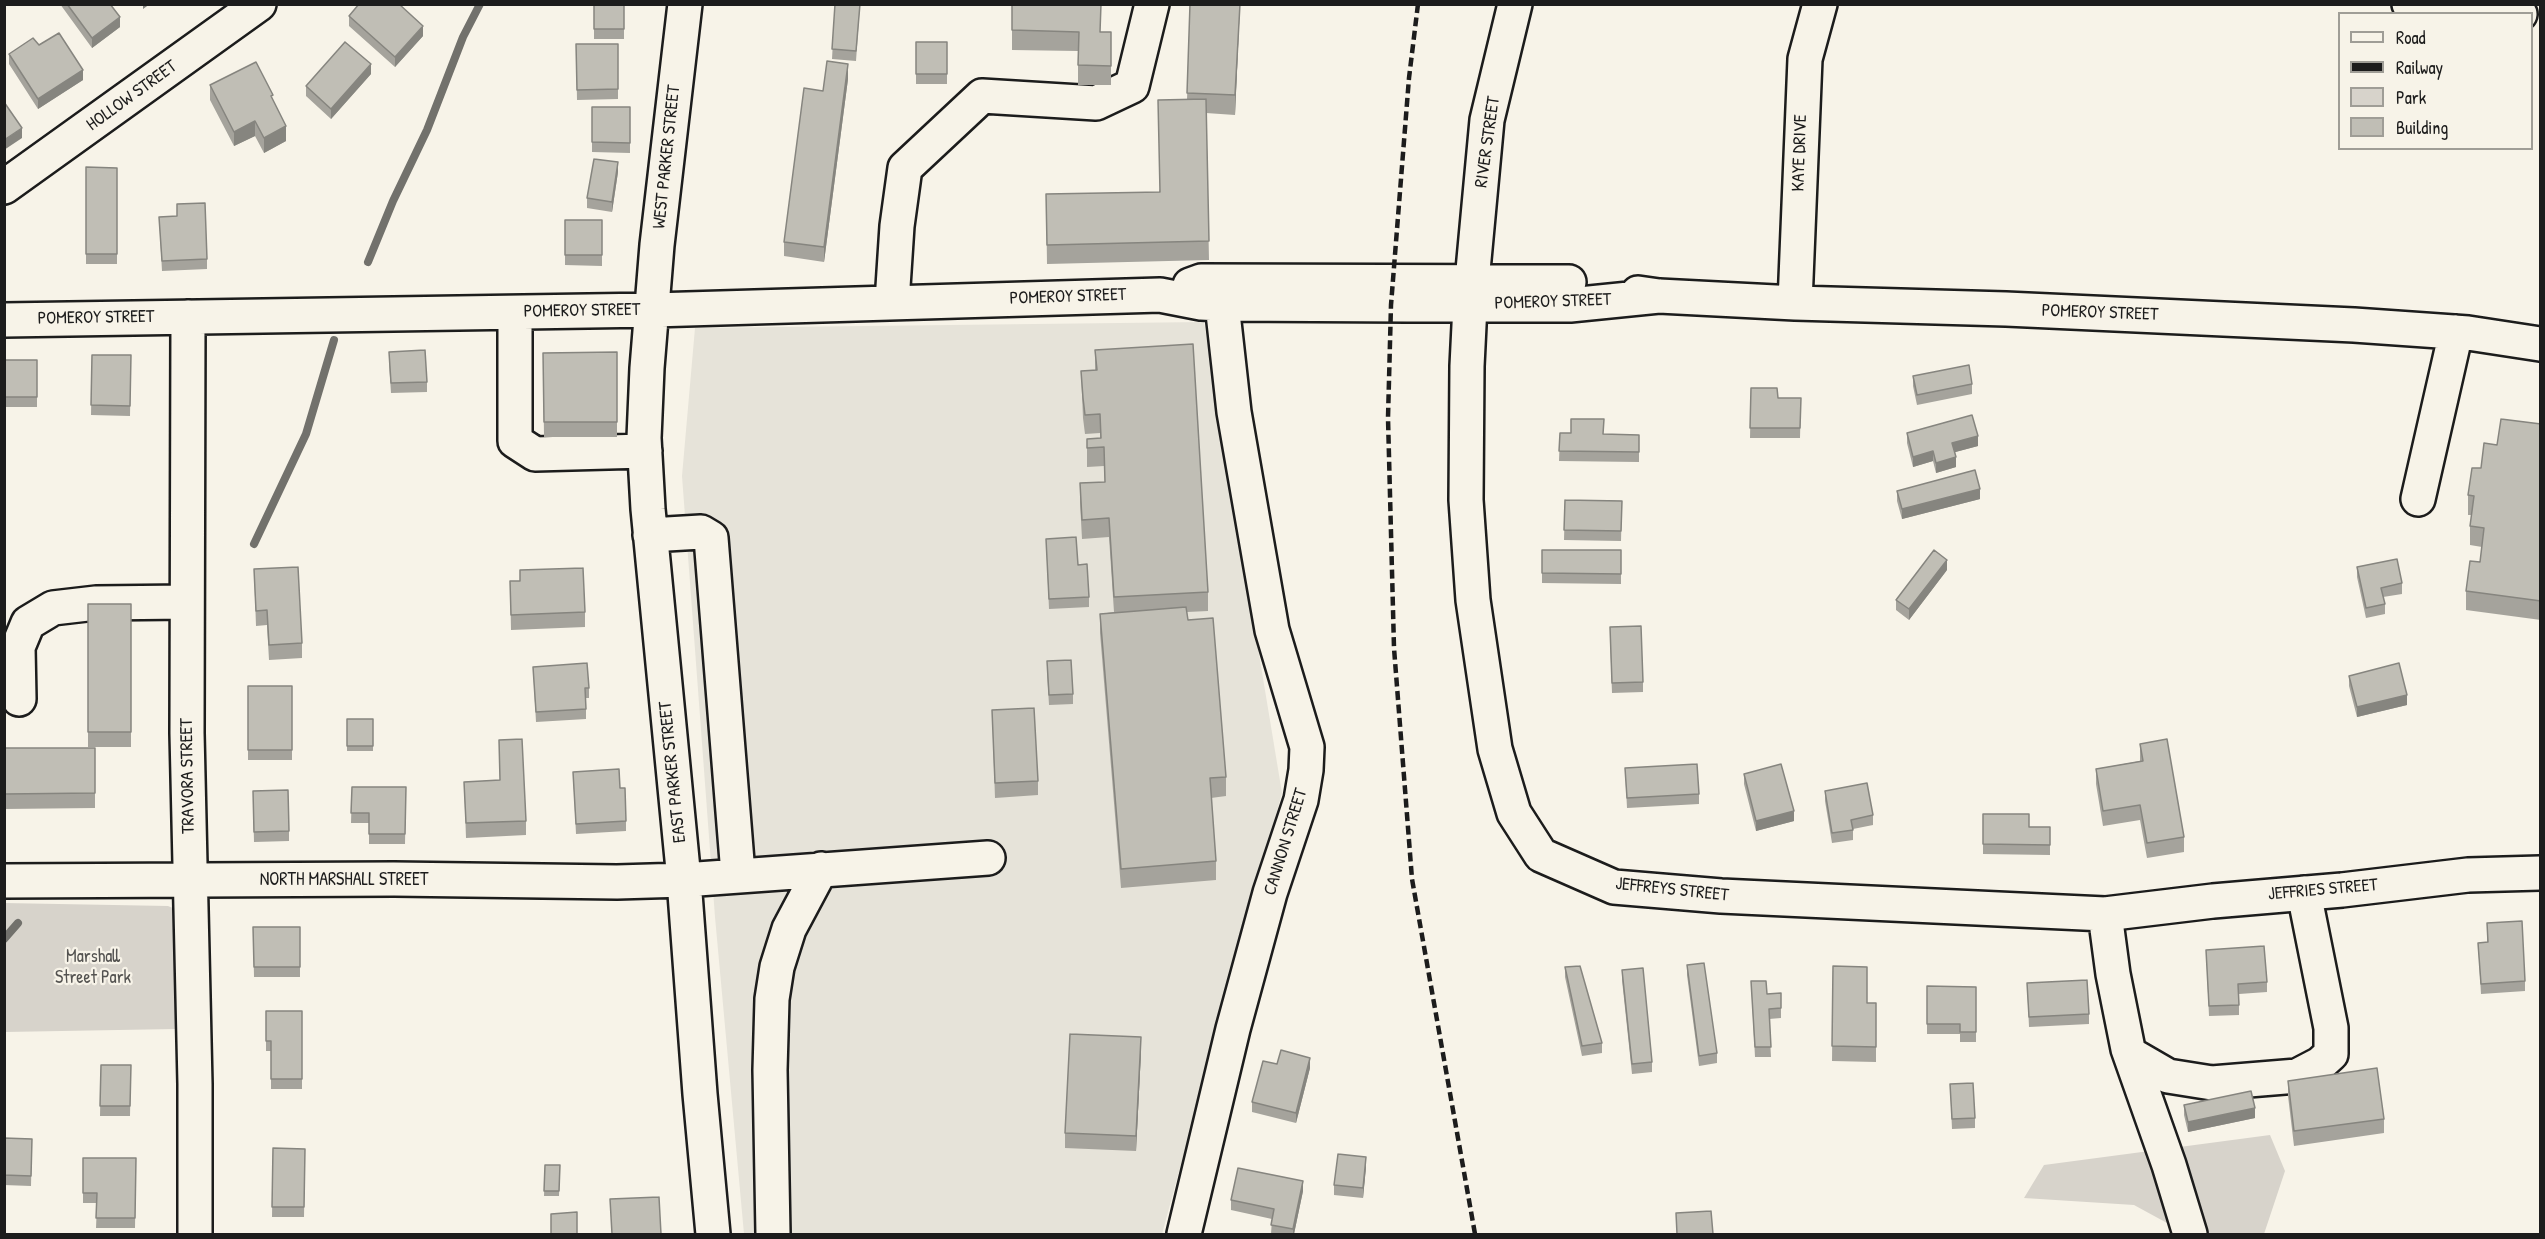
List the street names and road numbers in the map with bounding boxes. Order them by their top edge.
street label: HOLLOW STREET [83,56,181,136]
street label: WEST PARKER STREET [649,84,685,230]
street label: RIVER STREET [1471,95,1505,189]
street label: KAYE DRIVE [1788,114,1812,192]
street label: POMEROY STREET [1009,284,1127,310]
street label: POMEROY STREET [1494,289,1612,315]
street label: POMEROY STREET [523,299,641,323]
street label: POMEROY STREET [2041,300,2159,326]
street label: POMEROY STREET [37,306,155,330]
street label: EAST PARKER STREET [655,700,691,844]
street label: TRAVORA STREET [176,718,200,834]
street label: CANNON STREET [1259,786,1313,898]
street label: NORTH MARSHALL STREET [260,869,428,891]
street label: JEFFREYS STREET [1614,873,1730,907]
street label: JEFFRIES STREET [2267,874,2379,906]

